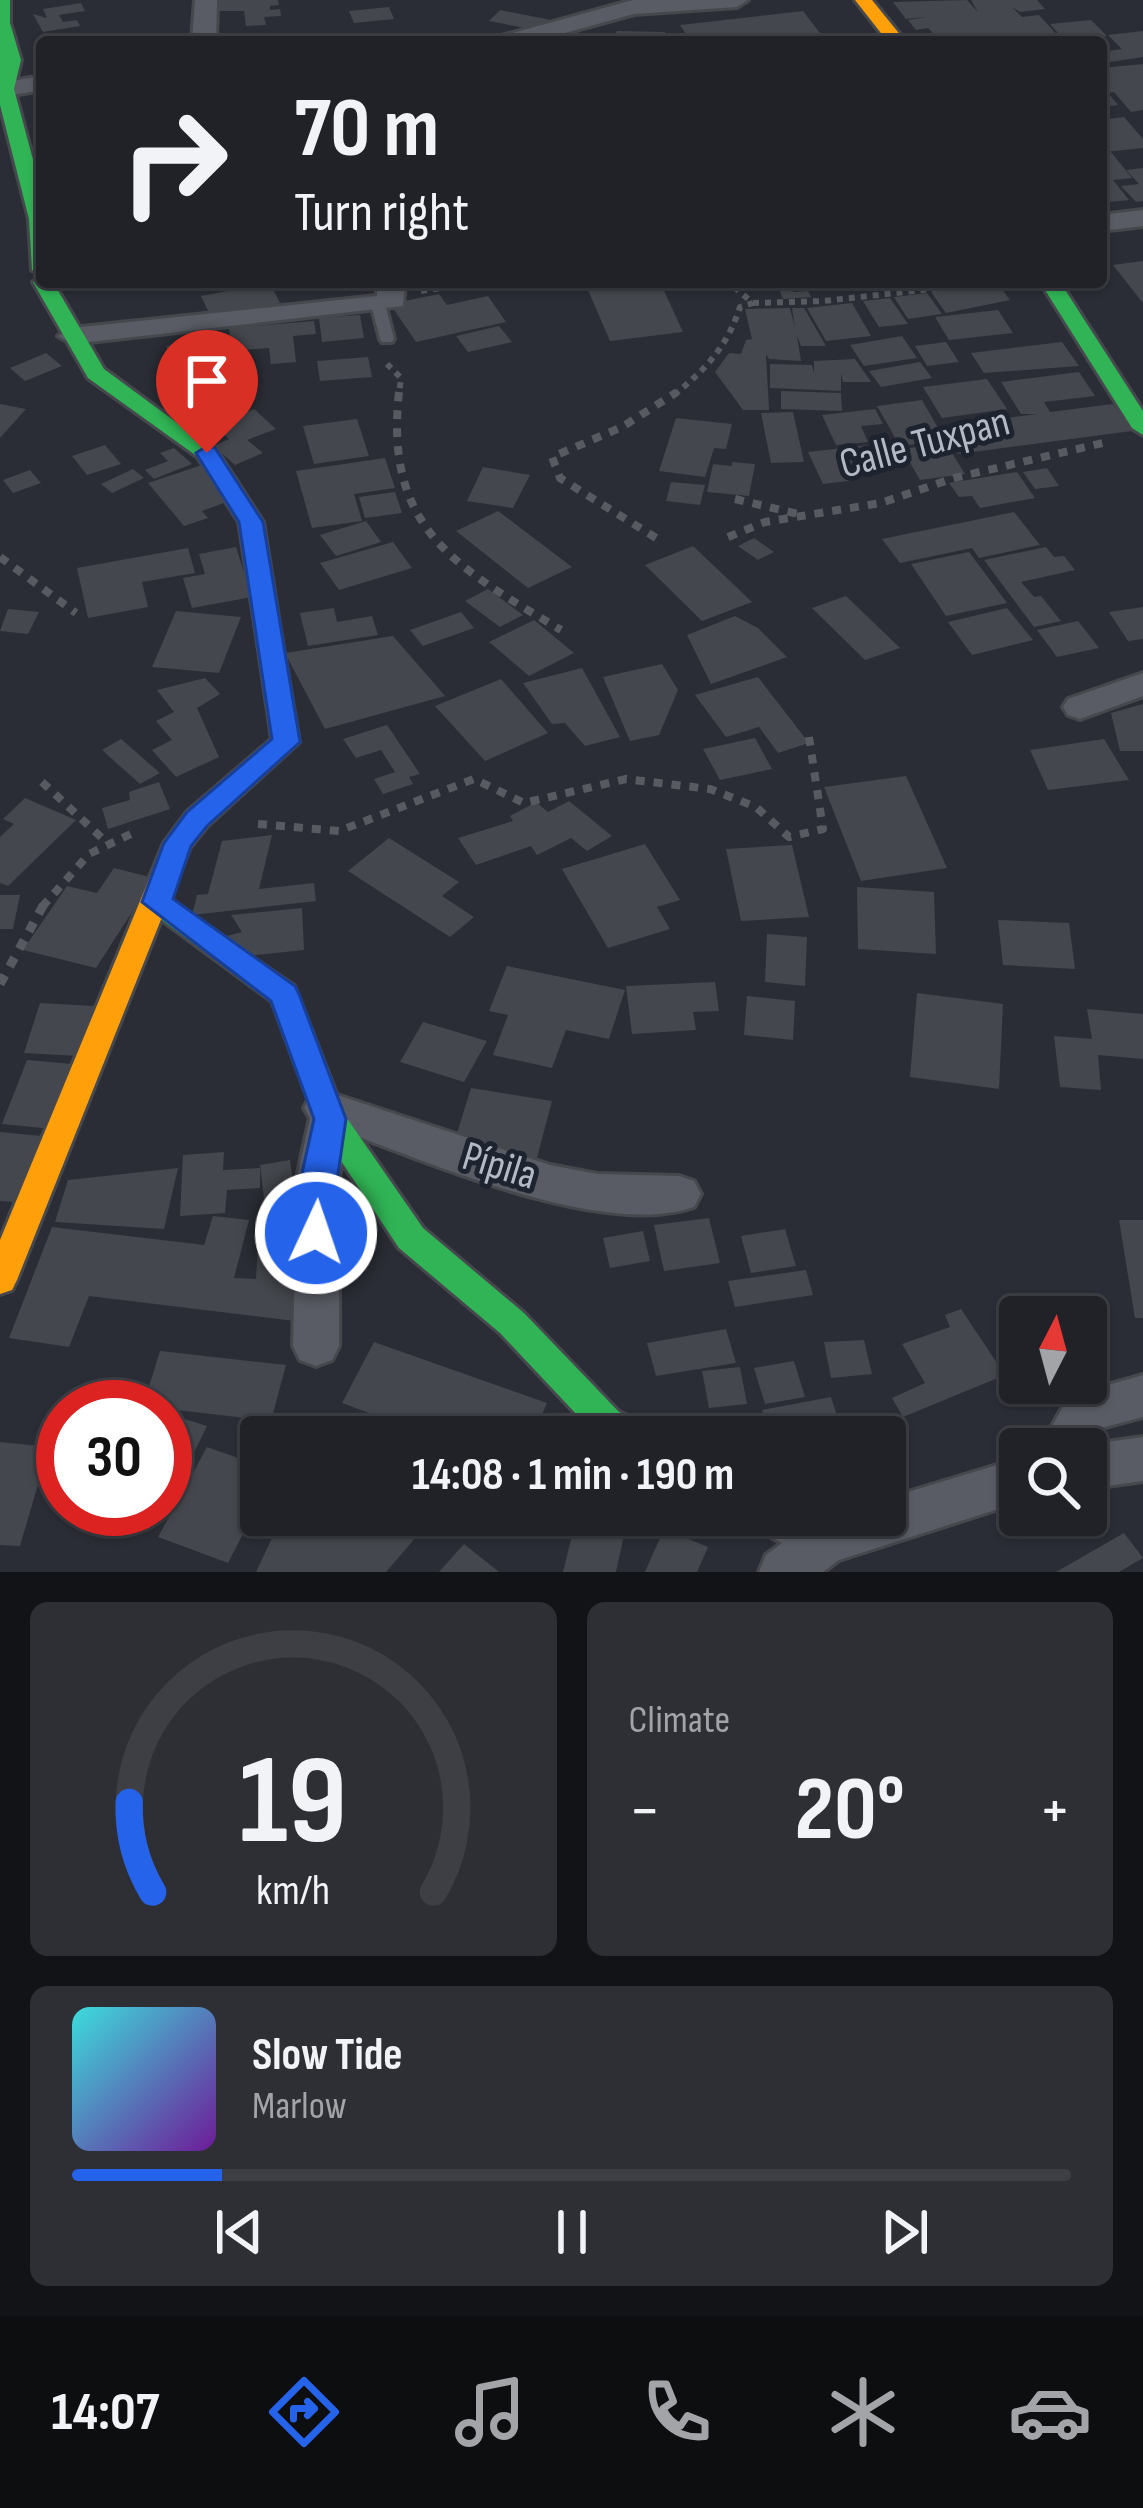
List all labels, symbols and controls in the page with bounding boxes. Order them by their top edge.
text: 70 m [294,79,439,180]
icon: right [96,84,252,240]
text: Turn right [294,181,469,246]
pin [156,330,258,453]
icon: arrive [174,348,240,414]
street label: Calle Tuxpan [834,396,1015,491]
street label: Pípila [456,1131,542,1202]
position arrow [253,1170,379,1296]
north arrow [999,1296,1107,1404]
map controls [999,1296,1107,1536]
speed limit sign: 30 [36,1380,192,1536]
button: search [999,1428,1107,1536]
text: 14:08 · 1 min · 190 m [412,1448,734,1503]
text: Climate [629,1697,730,1744]
text: 19 [239,1729,347,1878]
text: 20° [795,1757,905,1865]
text: − [629,1772,661,1851]
text: + [1039,1772,1071,1851]
text: km/h [256,1865,330,1917]
text: Slow Tide [252,2028,403,2083]
text: Marlow [252,2083,347,2130]
icon: previous [206,2199,272,2265]
icon: pause [539,2199,605,2265]
icon: next [872,2199,938,2265]
icon: directions [262,2370,346,2454]
icon: music [448,2370,532,2454]
icon: phone [635,2370,719,2454]
icon: climate [821,2370,905,2454]
icon: car [1008,2370,1092,2454]
text: 14:07 [51,2380,159,2445]

